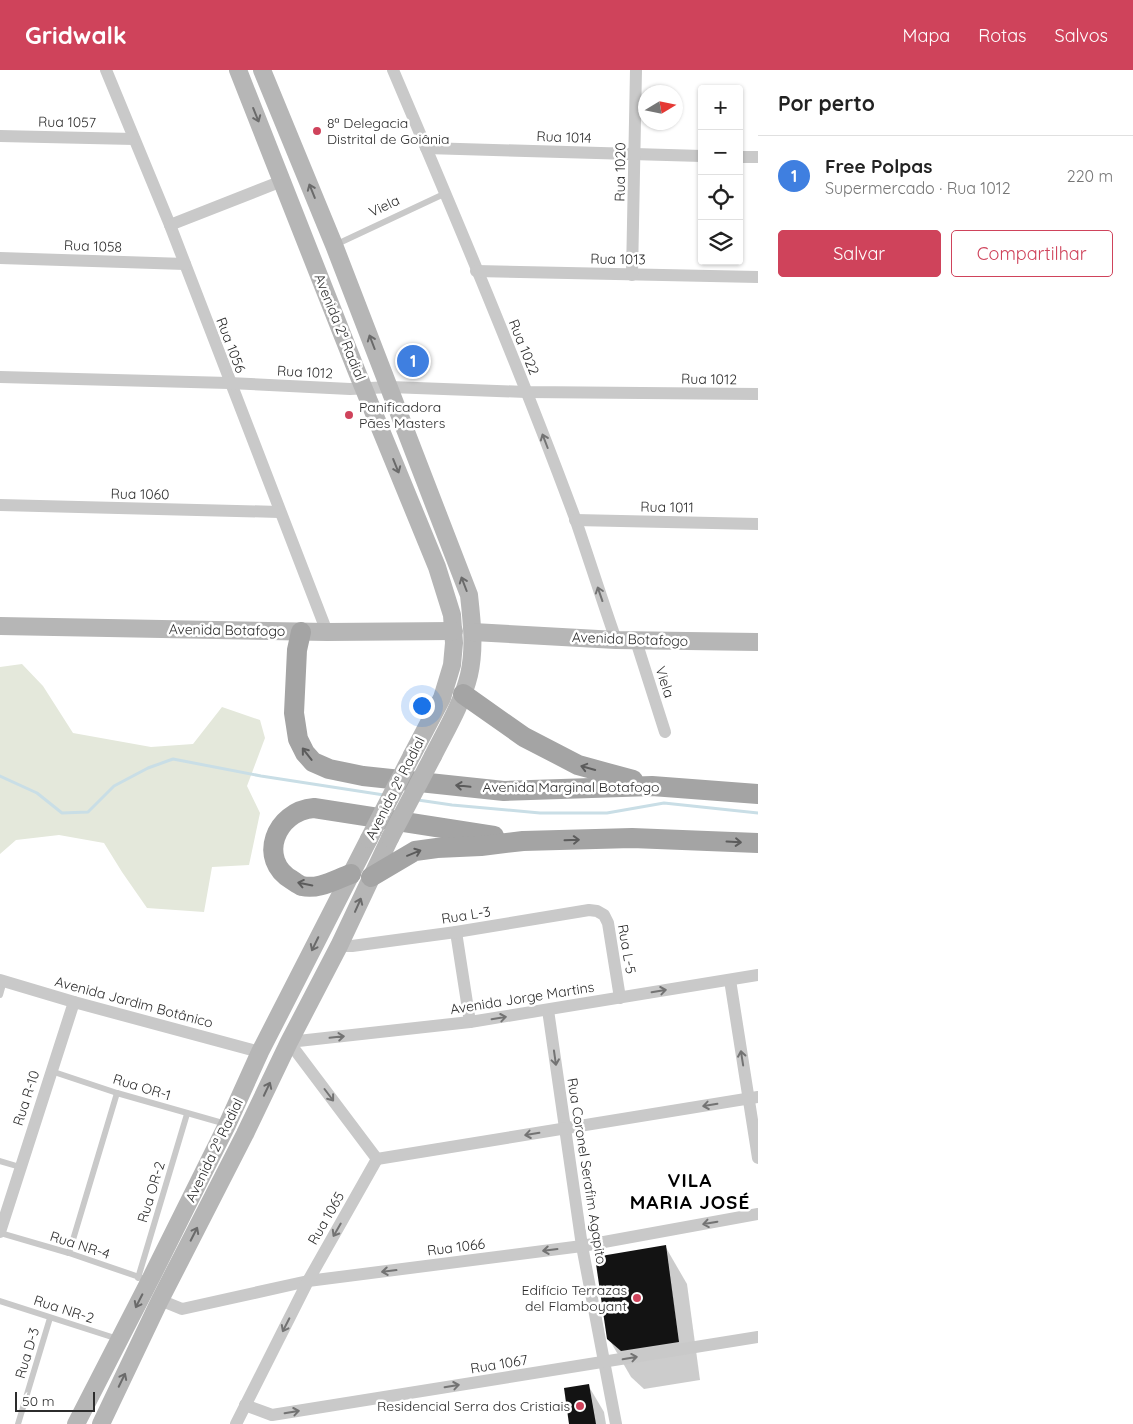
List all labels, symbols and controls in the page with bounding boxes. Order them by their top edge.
text: Gridwalk [25,20,127,50]
text: Mapa [903,24,950,47]
text: Rotas [978,24,1027,47]
text: Salvos [1055,24,1108,47]
north arrow [638,85,683,130]
map controls [698,85,743,265]
button: + [698,85,743,130]
text: Por perto [778,90,875,116]
one-way arrow [252,107,261,122]
street label: Rua 1057 [38,112,96,132]
place label: 8ª Delegacia Distrital de Goiânia [327,114,450,148]
marker: 8ª Delegacia Distrital de Goiânia [311,125,323,137]
street label: Rua 1014 [536,127,592,147]
button: − [698,130,743,175]
street label: Rua 1020 [610,142,630,202]
text: Free Polpas [825,154,932,178]
text: 1 [791,166,797,186]
text: 220 m [1067,166,1113,186]
button: locate [698,175,743,220]
text: Supermercado · Rua 1012 [825,178,1011,198]
one-way arrow [306,184,316,199]
street label: Viela [366,191,402,221]
button: layers [698,220,743,265]
button: Salvar [778,230,941,277]
button: Compartilhar [951,230,1113,277]
street label: Rua 1058 [64,236,122,256]
street label: Rua 1013 [590,250,646,268]
street label: Avenida 2ª Radial [310,271,370,383]
street label: Rua 1056 [212,315,250,376]
street label: Rua 1022 [505,316,543,378]
one-way arrow [367,335,376,350]
pin: 1 [397,342,429,380]
street label: Rua 1012 [277,362,334,382]
street label: Rua 1012 [681,370,737,388]
place label: Panificadora Pães Masters [359,398,445,432]
marker: Panificadora Pães Masters [343,409,355,421]
one-way arrow [540,434,549,449]
one-way arrow [393,459,402,474]
street label: Rua 1060 [110,484,170,504]
street label: Rua 1011 [640,498,694,516]
one-way arrow [459,577,468,592]
one-way arrow [595,587,604,602]
street label: Avenida Botafogo [169,620,285,640]
street label: Avenida Botafogo [571,628,689,650]
street label: Viela [652,664,678,700]
your location [409,693,435,719]
street label: Avenida 2ª Radial [361,733,429,843]
one-way arrow [302,748,313,761]
one-way arrow [581,762,597,772]
street label: Avenida Marginal Botafogo [482,778,660,796]
one-way arrow [456,781,472,791]
one-way arrow [563,835,579,844]
one-way arrow [726,837,742,846]
one-way arrow [406,848,421,857]
one-way arrow [297,879,313,888]
one-way arrow [354,898,364,913]
street label: Rua L-3 [440,902,492,928]
street label: Rua L-5 [614,923,640,975]
one-way arrow [310,937,320,952]
street label: Avenida Jardim Botânico [53,972,215,1032]
street label: Avenida Jorge Martins [449,978,595,1018]
one-way arrow [651,986,667,996]
one-way arrow [490,1012,506,1022]
one-way arrow [329,1032,345,1042]
one-way arrow [550,1050,560,1066]
one-way arrow [737,1051,747,1067]
street label: Rua R-10 [9,1068,43,1128]
street label: Rua OR-1 [111,1070,173,1104]
street label: Rua Coronel Serafim Agapito [563,1076,611,1266]
one-way arrow [262,1082,272,1097]
one-way arrow [324,1088,334,1102]
street label: Avenida 2ª Radial [181,1095,247,1205]
one-way arrow [702,1101,718,1111]
one-way arrow [525,1130,541,1140]
street label: Rua OR-2 [133,1159,169,1225]
district label: VILA MARIA JOSÉ [630,1168,750,1214]
street label: Rua 1065 [304,1188,348,1248]
one-way arrow [702,1218,718,1228]
one-way arrow [331,1223,341,1237]
street label: Rua NR-4 [48,1227,112,1263]
one-way arrow [190,1227,199,1242]
street label: Rua 1066 [426,1234,486,1259]
one-way arrow [542,1245,558,1255]
one-way arrow [381,1266,397,1276]
place label: Edifício Terrazas del Flamboyant [522,1281,627,1315]
street label: Rua NR-2 [32,1291,97,1327]
marker: Edifício Terrazas del Flamboyant [631,1292,643,1304]
one-way arrow [134,1293,144,1308]
one-way arrow [281,1317,291,1332]
street label: Rua D-3 [11,1325,43,1381]
street label: Rua 1067 [469,1351,529,1377]
one-way arrow [622,1353,638,1363]
one-way arrow [118,1373,127,1388]
one-way arrow [444,1381,460,1391]
scale bar [15,1389,95,1412]
text: 50 m [22,1392,55,1410]
place label: Residencial Serra dos Cristiais [377,1397,570,1415]
marker: Residencial Serra dos Cristiais [574,1400,586,1412]
one-way arrow [284,1406,300,1416]

